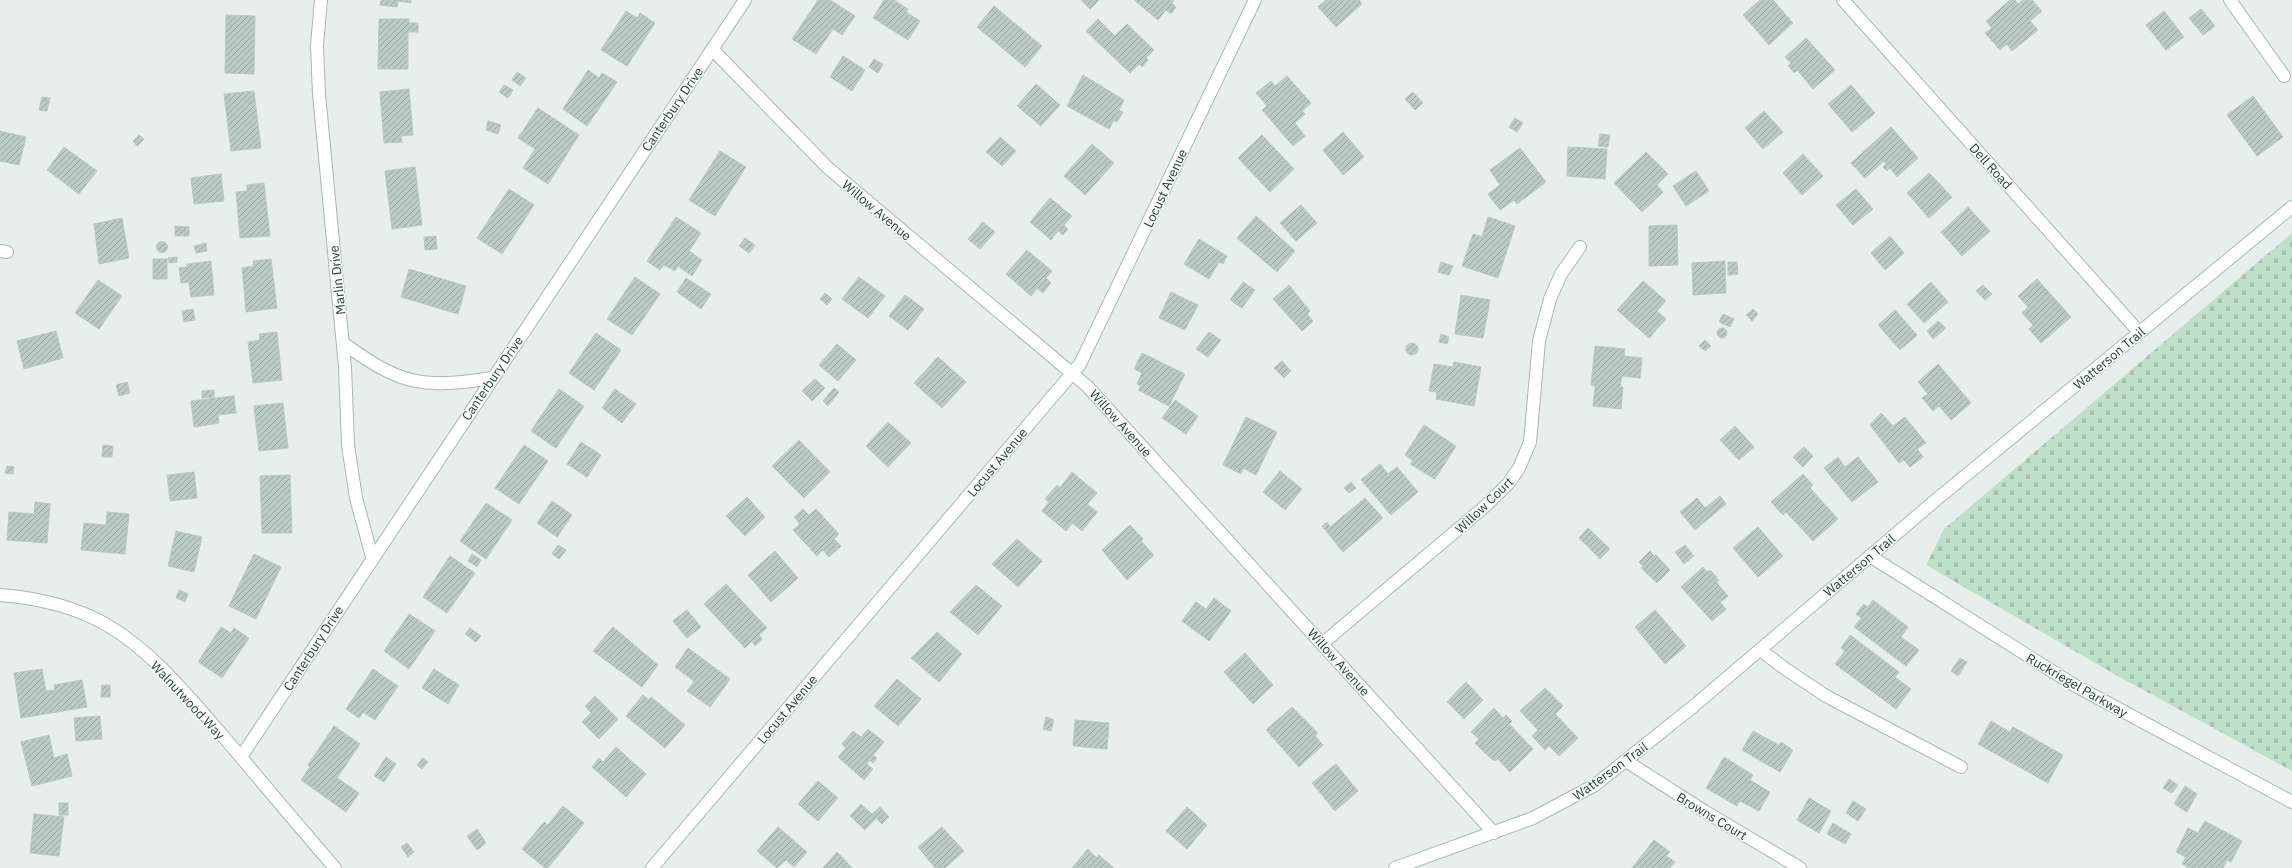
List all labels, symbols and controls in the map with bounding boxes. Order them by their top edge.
street label: Canterbury Drive [638,64,707,155]
street label: Dell Road [1966,140,2016,193]
street label: Locust Avenue [1140,146,1191,230]
street label: Willow Avenue [838,176,915,244]
street label: Marlin Drive [325,244,350,315]
street label: Watterson Trail [2070,323,2149,393]
street label: Canterbury Drive [458,333,527,424]
street label: Willow Avenue [1086,386,1156,461]
street label: Locust Avenue [964,424,1031,500]
street label: Willow Court [1452,473,1517,537]
street label: Watterson Trail [1820,530,1899,600]
street label: Canterbury Drive [280,602,347,694]
street label: Willow Avenue [1304,625,1374,700]
street label: Ruckriegel Parkway [2023,649,2131,722]
street label: Walnutwood Way [147,658,229,744]
street label: Locust Avenue [754,671,821,747]
street label: Watterson Trail [1569,738,1652,804]
street label: Browns Court [1673,789,1750,844]

